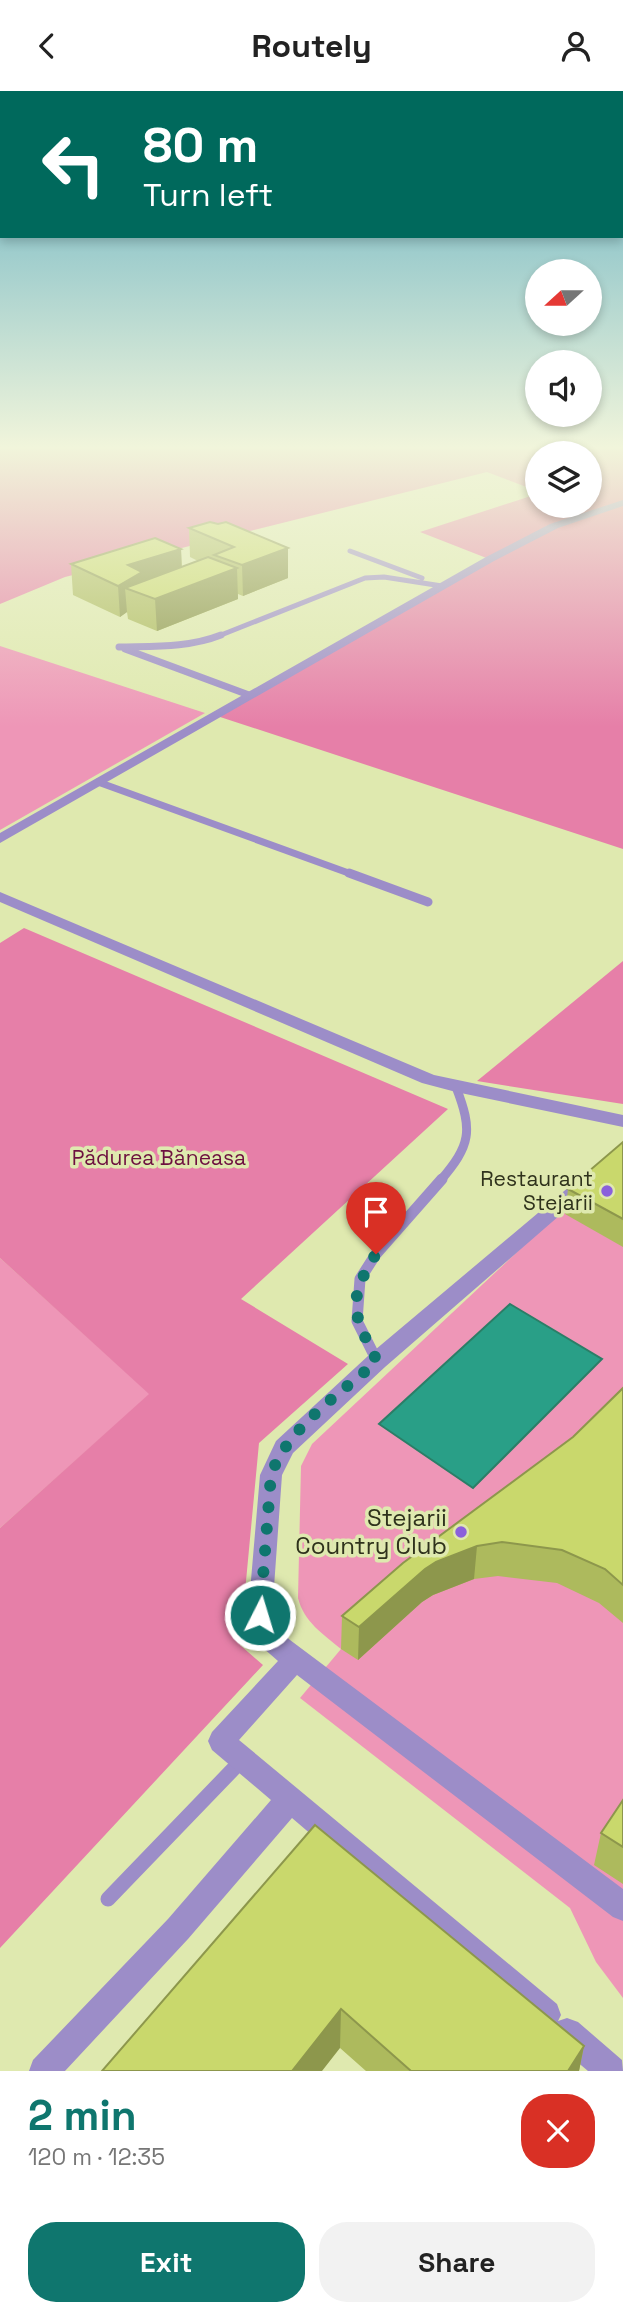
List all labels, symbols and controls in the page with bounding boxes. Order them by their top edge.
text: Routely [251,26,372,66]
icon: back [28,27,66,65]
icon: person [557,27,595,65]
text: 80 m [143,114,258,176]
icon: left [28,119,119,210]
text: Turn left [143,175,273,215]
north arrow [525,259,602,336]
map controls [525,259,602,518]
button: sound [525,350,602,427]
button: layers [525,441,602,518]
park label: Pădurea Băneasa [72,1144,246,1171]
place label: Restaurant Stejarii [480,1165,593,1216]
pin [346,1182,406,1254]
marker: Restaurant Stejarii [599,1183,615,1199]
icon: arrive [357,1193,395,1231]
place label: Stejarii Country Club [295,1502,447,1561]
marker: Stejarii Country Club [453,1524,469,1540]
position arrow [223,1578,297,1652]
text: 2 min [28,2089,137,2142]
button: close [521,2094,595,2168]
text: 120 m · 12:35 [28,2142,165,2172]
button: Exit [28,2222,305,2302]
button: Share [319,2222,595,2302]

